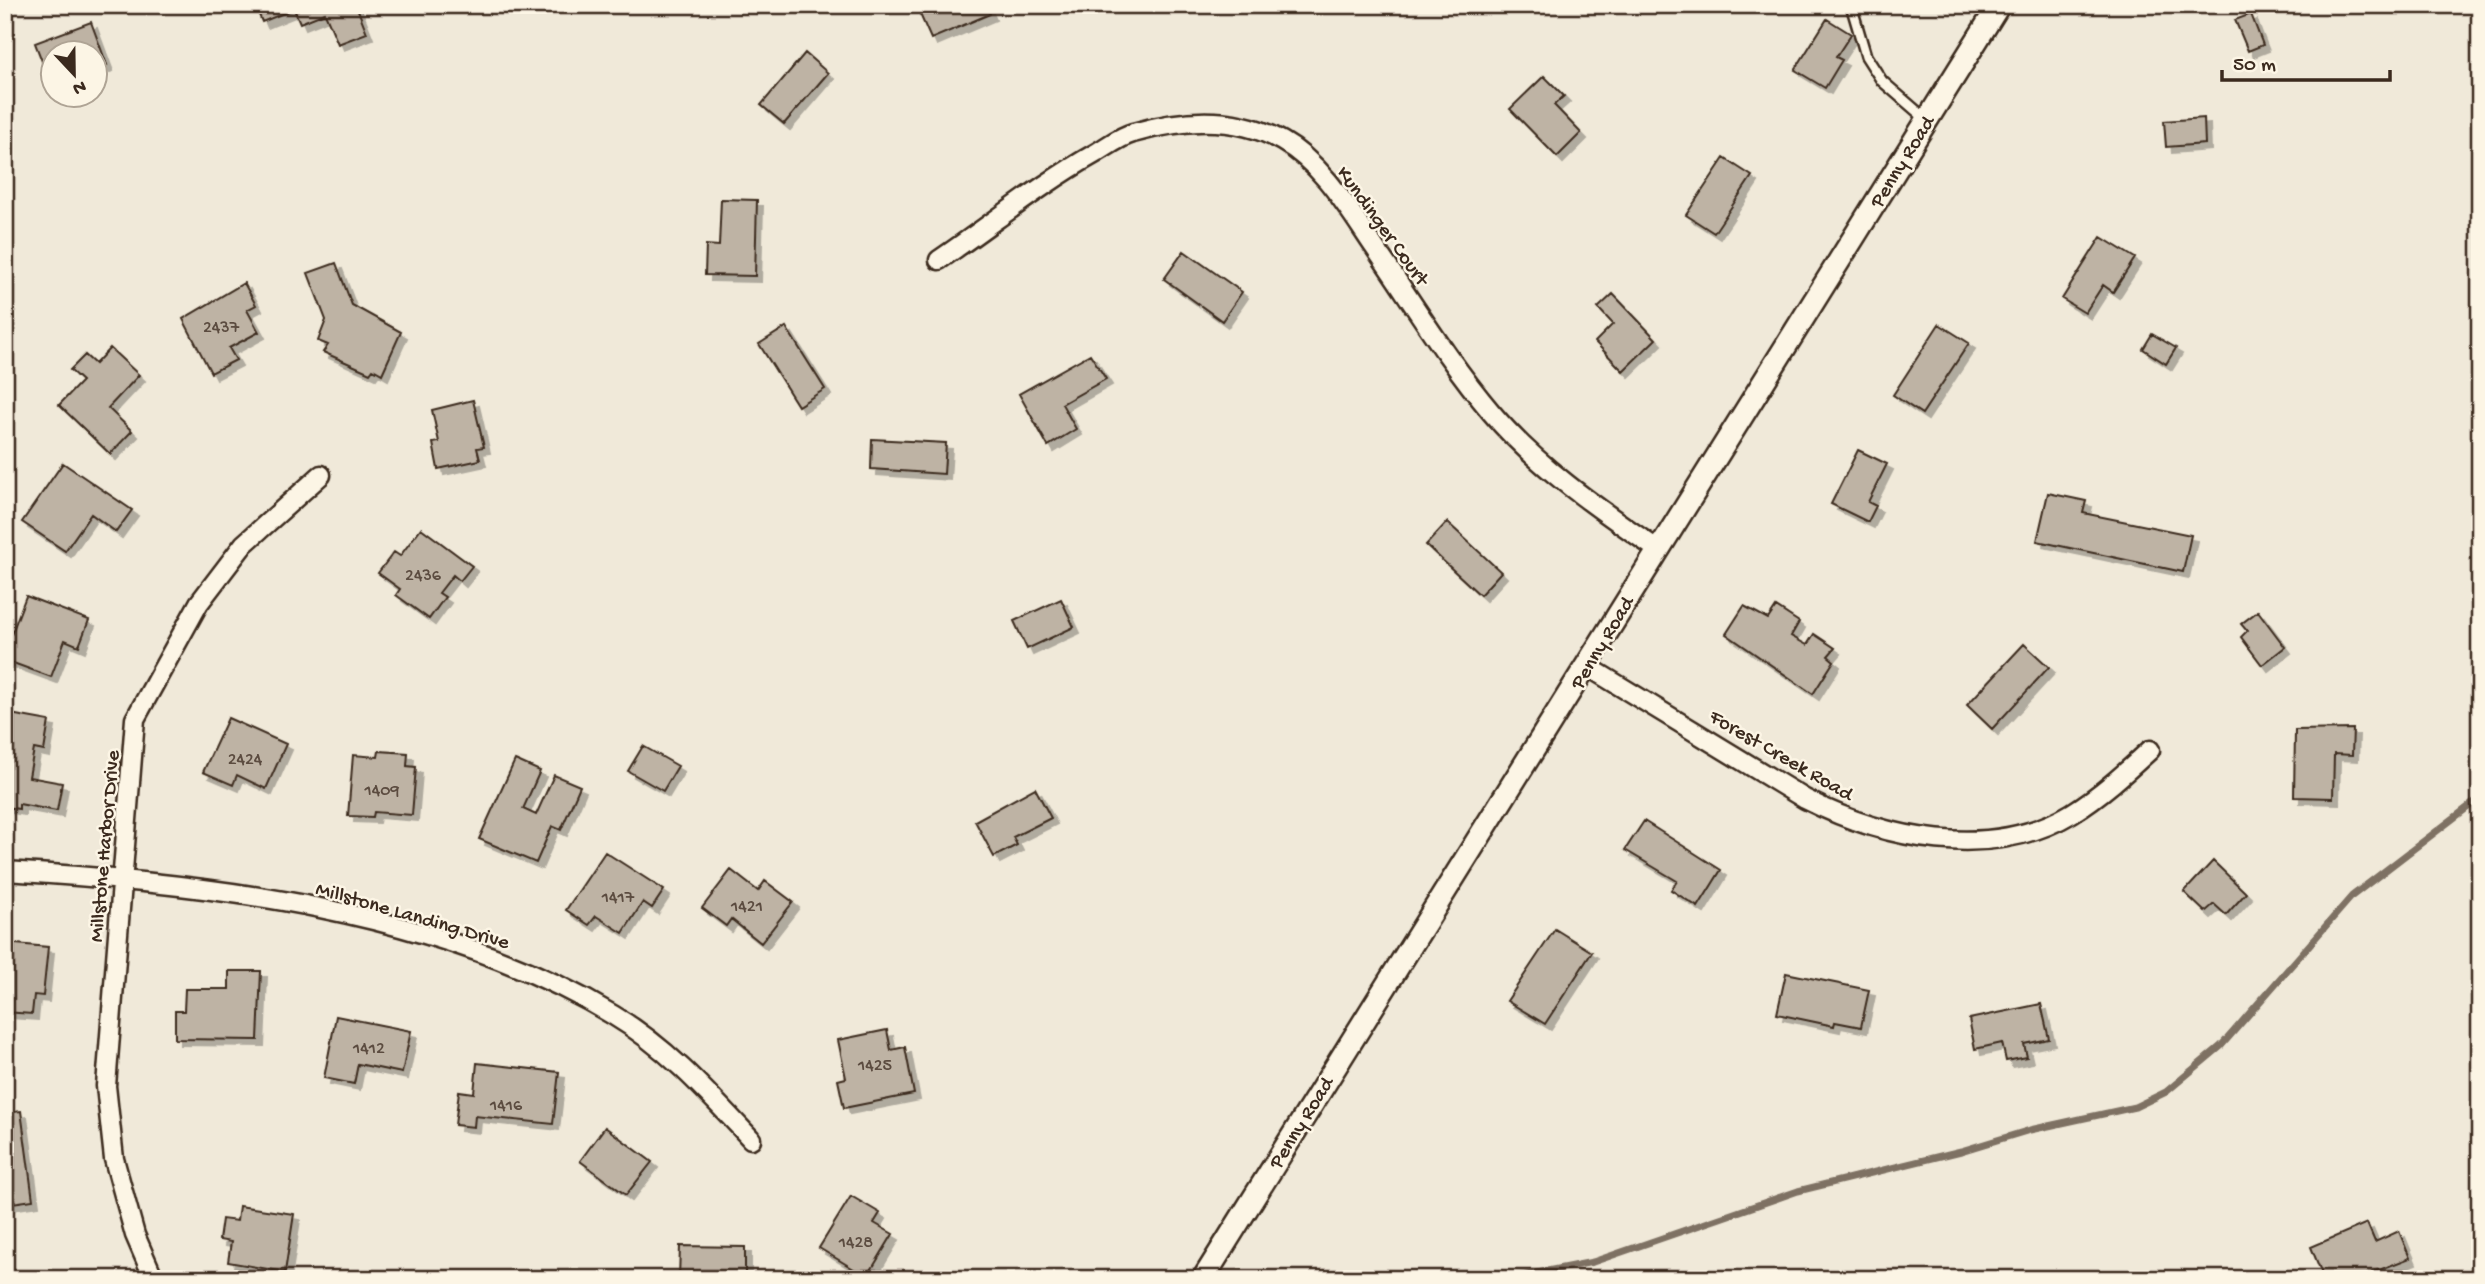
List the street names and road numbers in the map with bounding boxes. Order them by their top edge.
street label: Penny Road [1865,111,1943,214]
street label: Kundinger Court [1329,162,1434,294]
street label: Penny Road [1566,592,1642,695]
street label: Forest Creek Road [1703,705,1858,809]
street label: Millstone Harbor Drive [86,748,127,943]
street label: Millstone Landing Drive [312,878,513,957]
street label: Penny Road [1264,1072,1342,1175]

